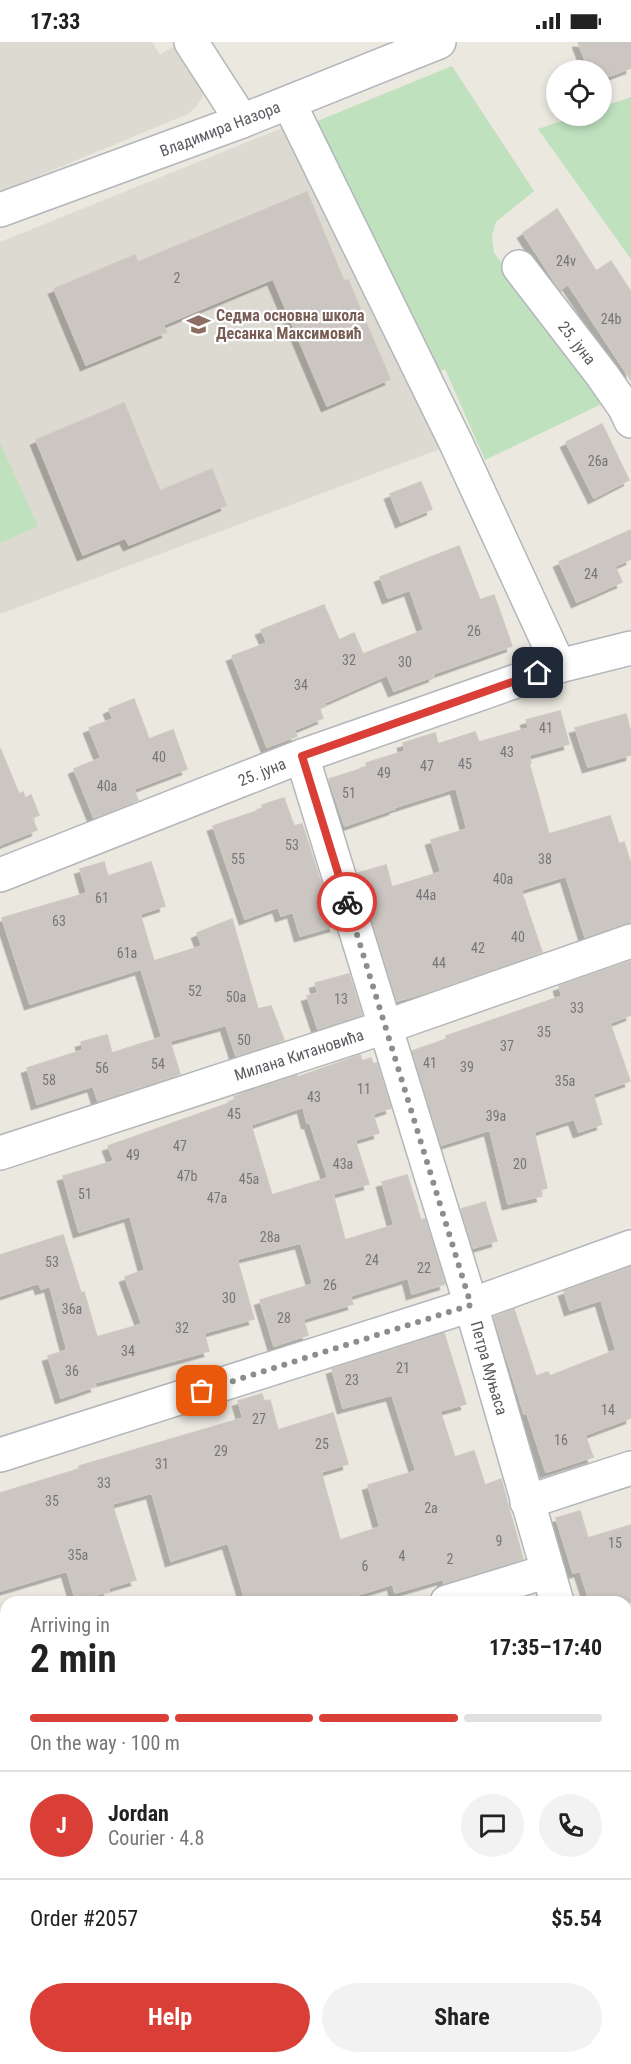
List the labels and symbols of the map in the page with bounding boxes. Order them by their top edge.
street label: Владимира Назора [157,97,283,161]
house number: 24v [556,253,576,269]
house number: 2 [174,270,181,286]
place label: Седма основна школа Десанка Максимовић [216,306,365,343]
school or university icon: Седма основна школа Десанка Максимовић [185,311,211,337]
house number: 24b [601,311,621,327]
street label: 25. јуна [554,318,600,368]
house number: 26a [588,453,608,469]
house number: 24 [584,566,598,582]
house number: 26 [467,623,481,639]
pin [512,647,563,698]
house number: 32 [342,652,356,668]
house number: 30 [398,654,412,670]
house number: 34 [294,677,308,693]
house number: 41 [539,720,553,736]
house number: 43 [500,744,514,760]
house number: 40 [152,749,166,765]
street label: 25. јуна [235,754,289,790]
house number: 45 [458,756,472,772]
house number: 47 [420,758,434,774]
house number: 49 [377,765,391,781]
house number: 40a [97,778,117,794]
house number: 51 [342,785,356,801]
house number: 53 [285,837,299,853]
house number: 55 [231,851,245,867]
house number: 38 [538,851,552,867]
house number: 40a [493,871,513,887]
courier [317,872,377,932]
house number: 44a [416,887,436,903]
house number: 61 [95,890,109,906]
house number: 63 [52,913,66,929]
house number: 40 [511,929,525,945]
house number: 42 [471,940,485,956]
house number: 61a [117,945,137,961]
house number: 44 [432,955,446,971]
house number: 52 [188,983,202,999]
house number: 50a [226,989,246,1005]
house number: 13 [334,991,348,1007]
house number: 33 [570,1000,584,1016]
house number: 35 [537,1024,551,1040]
street label: Милана Китановића [232,1025,366,1085]
house number: 50 [237,1032,251,1048]
house number: 37 [500,1038,514,1054]
house number: 41 [423,1055,437,1071]
house number: 54 [151,1056,165,1072]
house number: 39 [460,1059,474,1075]
house number: 56 [95,1060,109,1076]
house number: 58 [42,1072,56,1088]
house number: 35a [555,1073,575,1089]
house number: 11 [357,1081,371,1097]
house number: 43 [307,1089,321,1105]
house number: 45 [227,1106,241,1122]
house number: 39a [486,1108,506,1124]
house number: 47 [173,1138,187,1154]
house number: 49 [126,1147,140,1163]
house number: 43a [333,1156,353,1172]
house number: 20 [513,1156,527,1172]
house number: 47b [177,1168,197,1184]
house number: 45a [239,1171,259,1187]
house number: 51 [78,1186,92,1202]
house number: 47a [207,1190,227,1206]
house number: 28a [260,1229,280,1245]
house number: 24 [365,1252,379,1268]
house number: 53 [45,1254,59,1270]
house number: 22 [417,1260,431,1276]
house number: 26 [323,1277,337,1293]
house number: 30 [222,1290,236,1306]
house number: 36a [62,1301,82,1317]
house number: 28 [277,1310,291,1326]
street label: Петра Муњаса [467,1319,511,1417]
house number: 32 [175,1320,189,1336]
house number: 34 [121,1343,135,1359]
house number: 21 [396,1360,410,1376]
house number: 36 [65,1363,79,1379]
pin [176,1365,227,1416]
house number: 23 [345,1372,359,1388]
house number: 14 [601,1402,615,1418]
house number: 27 [252,1411,266,1427]
house number: 16 [554,1432,568,1448]
house number: 25 [315,1436,329,1452]
house number: 29 [214,1443,228,1459]
house number: 31 [155,1456,169,1472]
house number: 33 [97,1475,111,1491]
house number: 35 [45,1493,59,1509]
house number: 2a [424,1500,438,1516]
house number: 9 [496,1533,502,1549]
house number: 15 [608,1535,622,1551]
house number: 35a [68,1547,88,1563]
house number: 4 [399,1548,406,1564]
house number: 2 [447,1551,454,1567]
house number: 6 [362,1558,369,1574]

